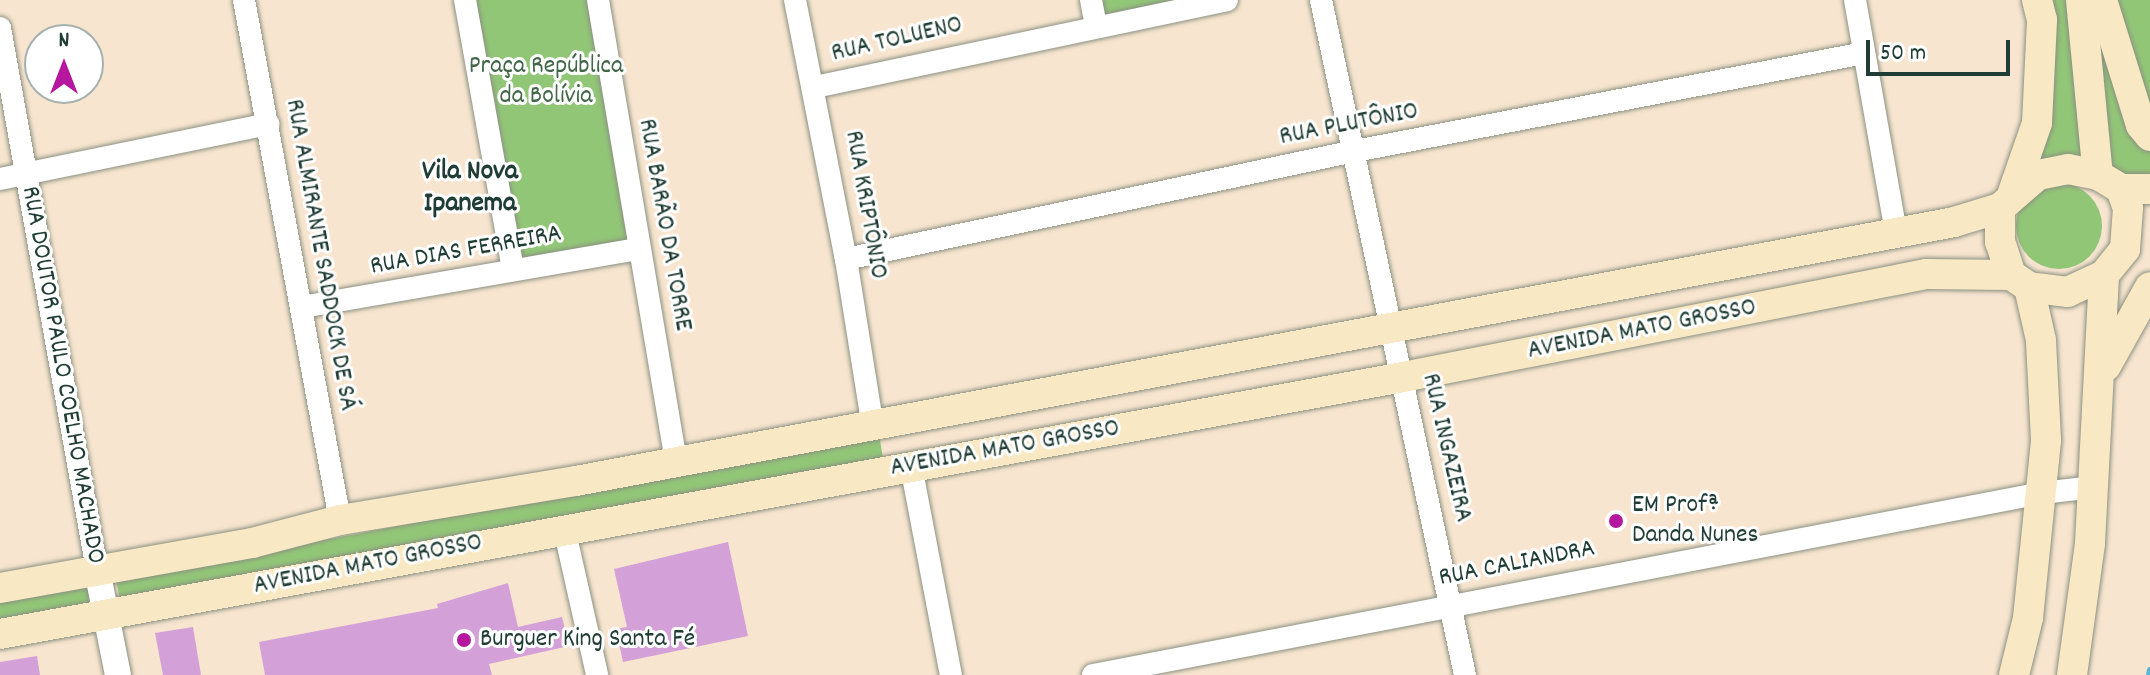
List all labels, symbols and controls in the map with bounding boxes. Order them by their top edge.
street label: RUA TOLUENO [828,10,966,70]
north arrow [24,24,104,104]
scale bar [1870,24,2014,74]
text: N [59,26,69,57]
text: 50 m [1880,37,1926,71]
park label: Praça República da Bolívia [469,51,623,112]
street label: RUA PLUTÔNIO [1277,96,1421,154]
street label: RUA ALMIRANTE SADDOCK DE SÁ [277,97,363,413]
street label: RUA BARÃO DA TORRE [630,116,698,334]
street label: RUA KRIPTÔNIO [837,128,893,282]
district label: Vila Nova Ipanema [422,156,518,222]
street label: RUA DOUTOR PAULO COELHO MACHADO [13,184,111,566]
street label: RUA DIAS FERREIRA [368,219,564,283]
street label: AVENIDA MATO GROSSO [1525,293,1759,367]
street label: RUA INGAZEIRA [1414,371,1478,525]
street label: AVENIDA MATO GROSSO [888,413,1122,485]
place label: EM Profª Danda Nunes [1632,490,1758,552]
marker: EM Profª Danda Nunes [1607,512,1625,530]
street label: AVENIDA MATO GROSSO [251,528,485,602]
street label: RUA CALIANDRA [1436,534,1598,594]
place label: Burguer King Santa Fé [480,624,695,656]
marker: Burguer King Santa Fé [455,631,473,649]

